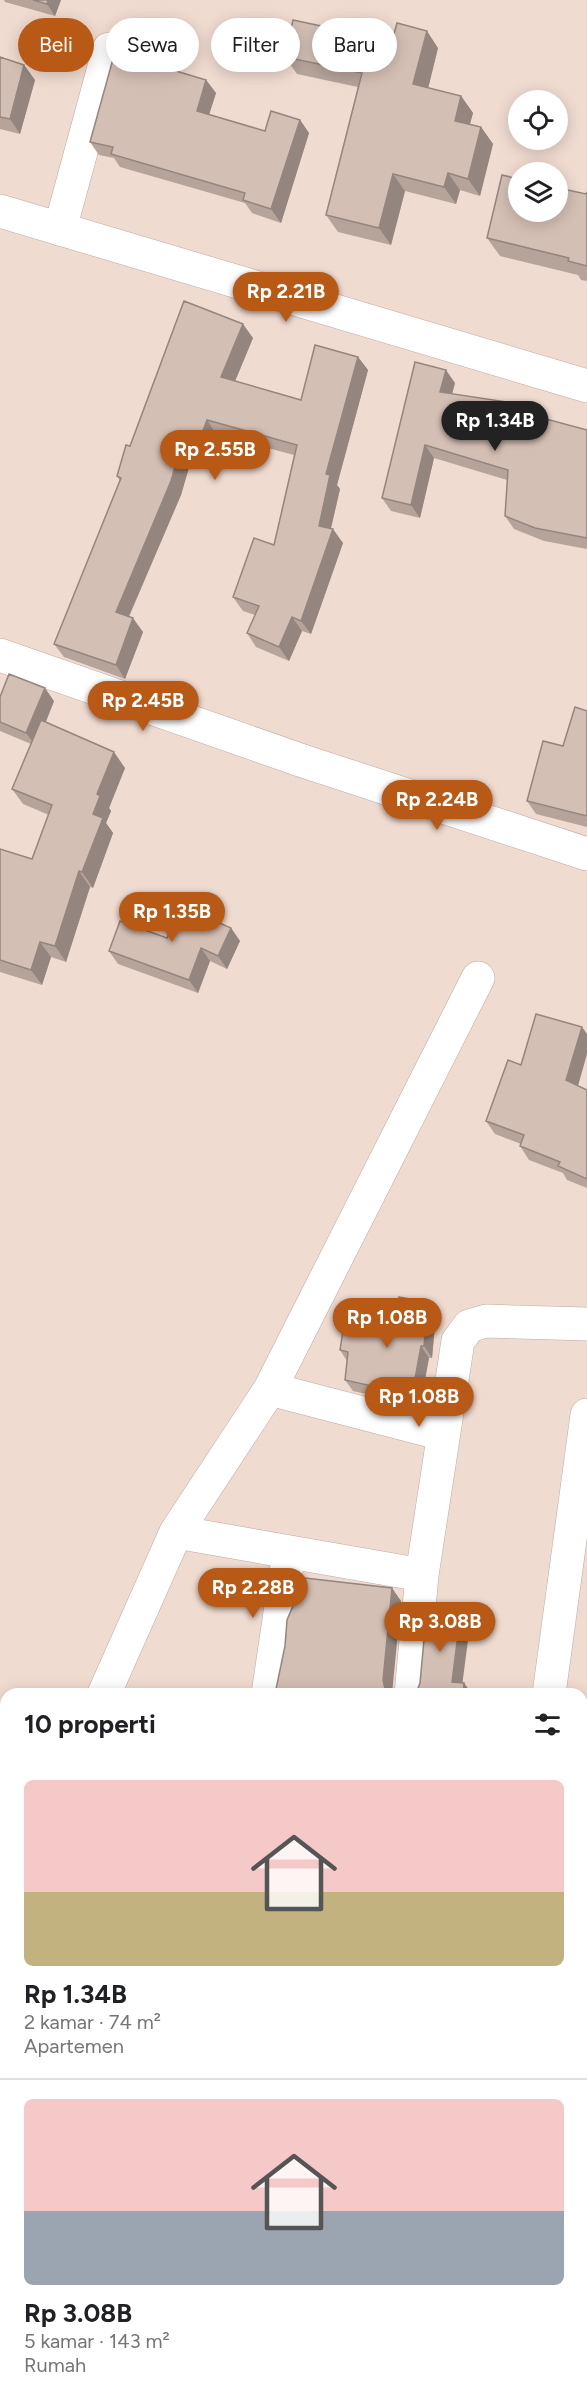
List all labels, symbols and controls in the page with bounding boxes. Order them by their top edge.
chip: Beli [18,18,94,72]
chip: Sewa [106,18,199,72]
chip: Filter [211,18,300,72]
chip: Baru [312,18,397,72]
map controls [508,90,568,222]
button: locate [508,90,568,150]
button: layers [508,162,568,222]
pin: Rp 2.21B [224,272,348,323]
text: Rp 2.21B [247,279,325,303]
pin: Rp 1.34B [433,401,557,452]
text: Rp 1.34B [455,408,535,432]
pin: Rp 2.55B [153,430,277,481]
text: Rp 2.55B [174,437,256,461]
pin: Rp 2.45B [81,681,205,732]
text: Rp 2.45B [102,688,184,712]
pin: Rp 2.24B [375,780,499,831]
text: Rp 2.24B [396,787,478,811]
pin: Rp 1.35B [110,892,234,943]
text: Rp 1.35B [133,899,211,923]
pin: Rp 1.08B [325,1298,449,1349]
text: Rp 1.08B [347,1305,427,1329]
pin: Rp 1.08B [357,1377,481,1428]
text: Rp 1.08B [379,1384,459,1408]
pin: Rp 2.28B [191,1568,315,1619]
text: Rp 2.28B [212,1575,294,1599]
pin: Rp 3.08B [378,1602,502,1653]
text: Rp 3.08B [398,1609,482,1633]
text: 10 properti [24,1708,156,1740]
icon: filters [531,1708,564,1741]
icon: home [240,1819,348,1927]
text: Rp 1.34B [24,1978,127,2010]
text: 2 kamar · 74 m² [24,2010,161,2034]
text: Apartemen [24,2034,124,2058]
icon: home [240,2138,348,2246]
text: Rp 3.08B [24,2297,132,2329]
text: 5 kamar · 143 m² [24,2329,170,2353]
text: Rumah [24,2353,86,2377]

